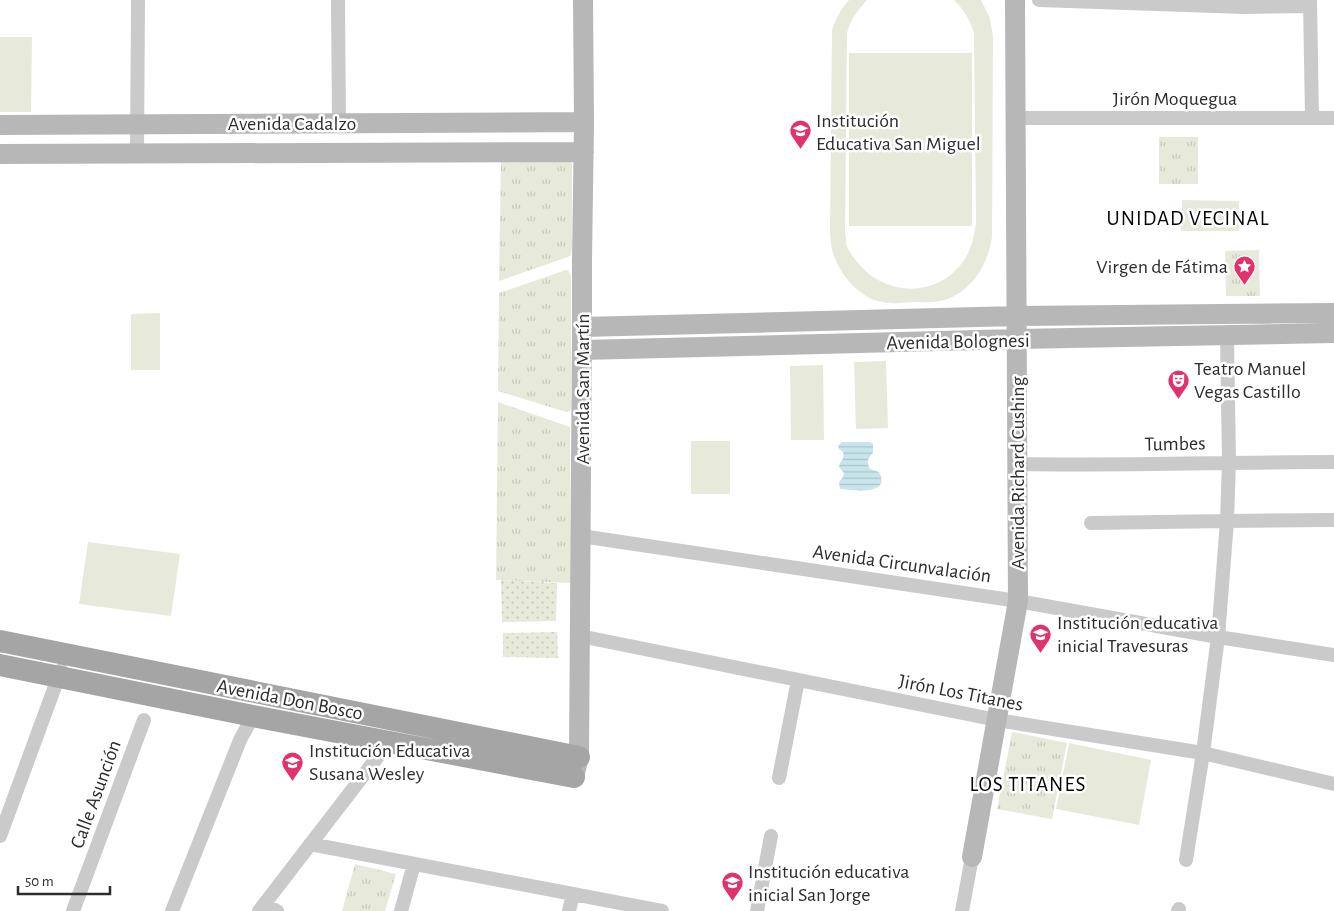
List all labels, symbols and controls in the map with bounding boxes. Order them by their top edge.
street label: Jirón Moquegua [1113,89,1237,109]
place label: Institución Educativa San Miguel [816,111,981,154]
street label: Avenida Cadalzo [228,114,356,134]
school or university icon: Institución Educativa San Miguel [788,119,812,150]
district label: UNIDAD VECINAL [1107,208,1269,229]
place icon: Virgen de Fátima [1232,254,1256,285]
place label: Virgen de Fátima [1096,257,1228,277]
street label: Avenida San Martín [573,314,593,464]
street label: Avenida Bolognesi [886,331,1030,353]
place label: Teatro Manuel Vegas Castillo [1194,359,1306,402]
theatre icon: Teatro Manuel Vegas Castillo [1166,368,1190,399]
street label: Avenida Richard Cushing [1008,376,1028,569]
street label: Tumbes [1144,433,1206,455]
street label: Avenida Circunvalación [811,542,992,586]
place label: Institución educativa inicial Travesuras [1057,613,1219,656]
school or university icon: Institución educativa inicial Travesuras [1029,622,1053,653]
street label: Jirón Los Titanes [897,671,1025,715]
street label: Avenida Don Bosco [215,676,364,724]
street label: Calle Asunción [67,737,125,851]
place label: Institución Educativa Susana Wesley [309,741,470,784]
school or university icon: Institución Educativa Susana Wesley [281,750,305,781]
district label: LOS TITANES [970,774,1087,795]
place label: Institución educativa inicial San Jorge [748,862,910,905]
scale bar [18,864,110,896]
school or university icon: Institución educativa inicial San Jorge [720,871,744,902]
text: 50 m [25,874,54,889]

